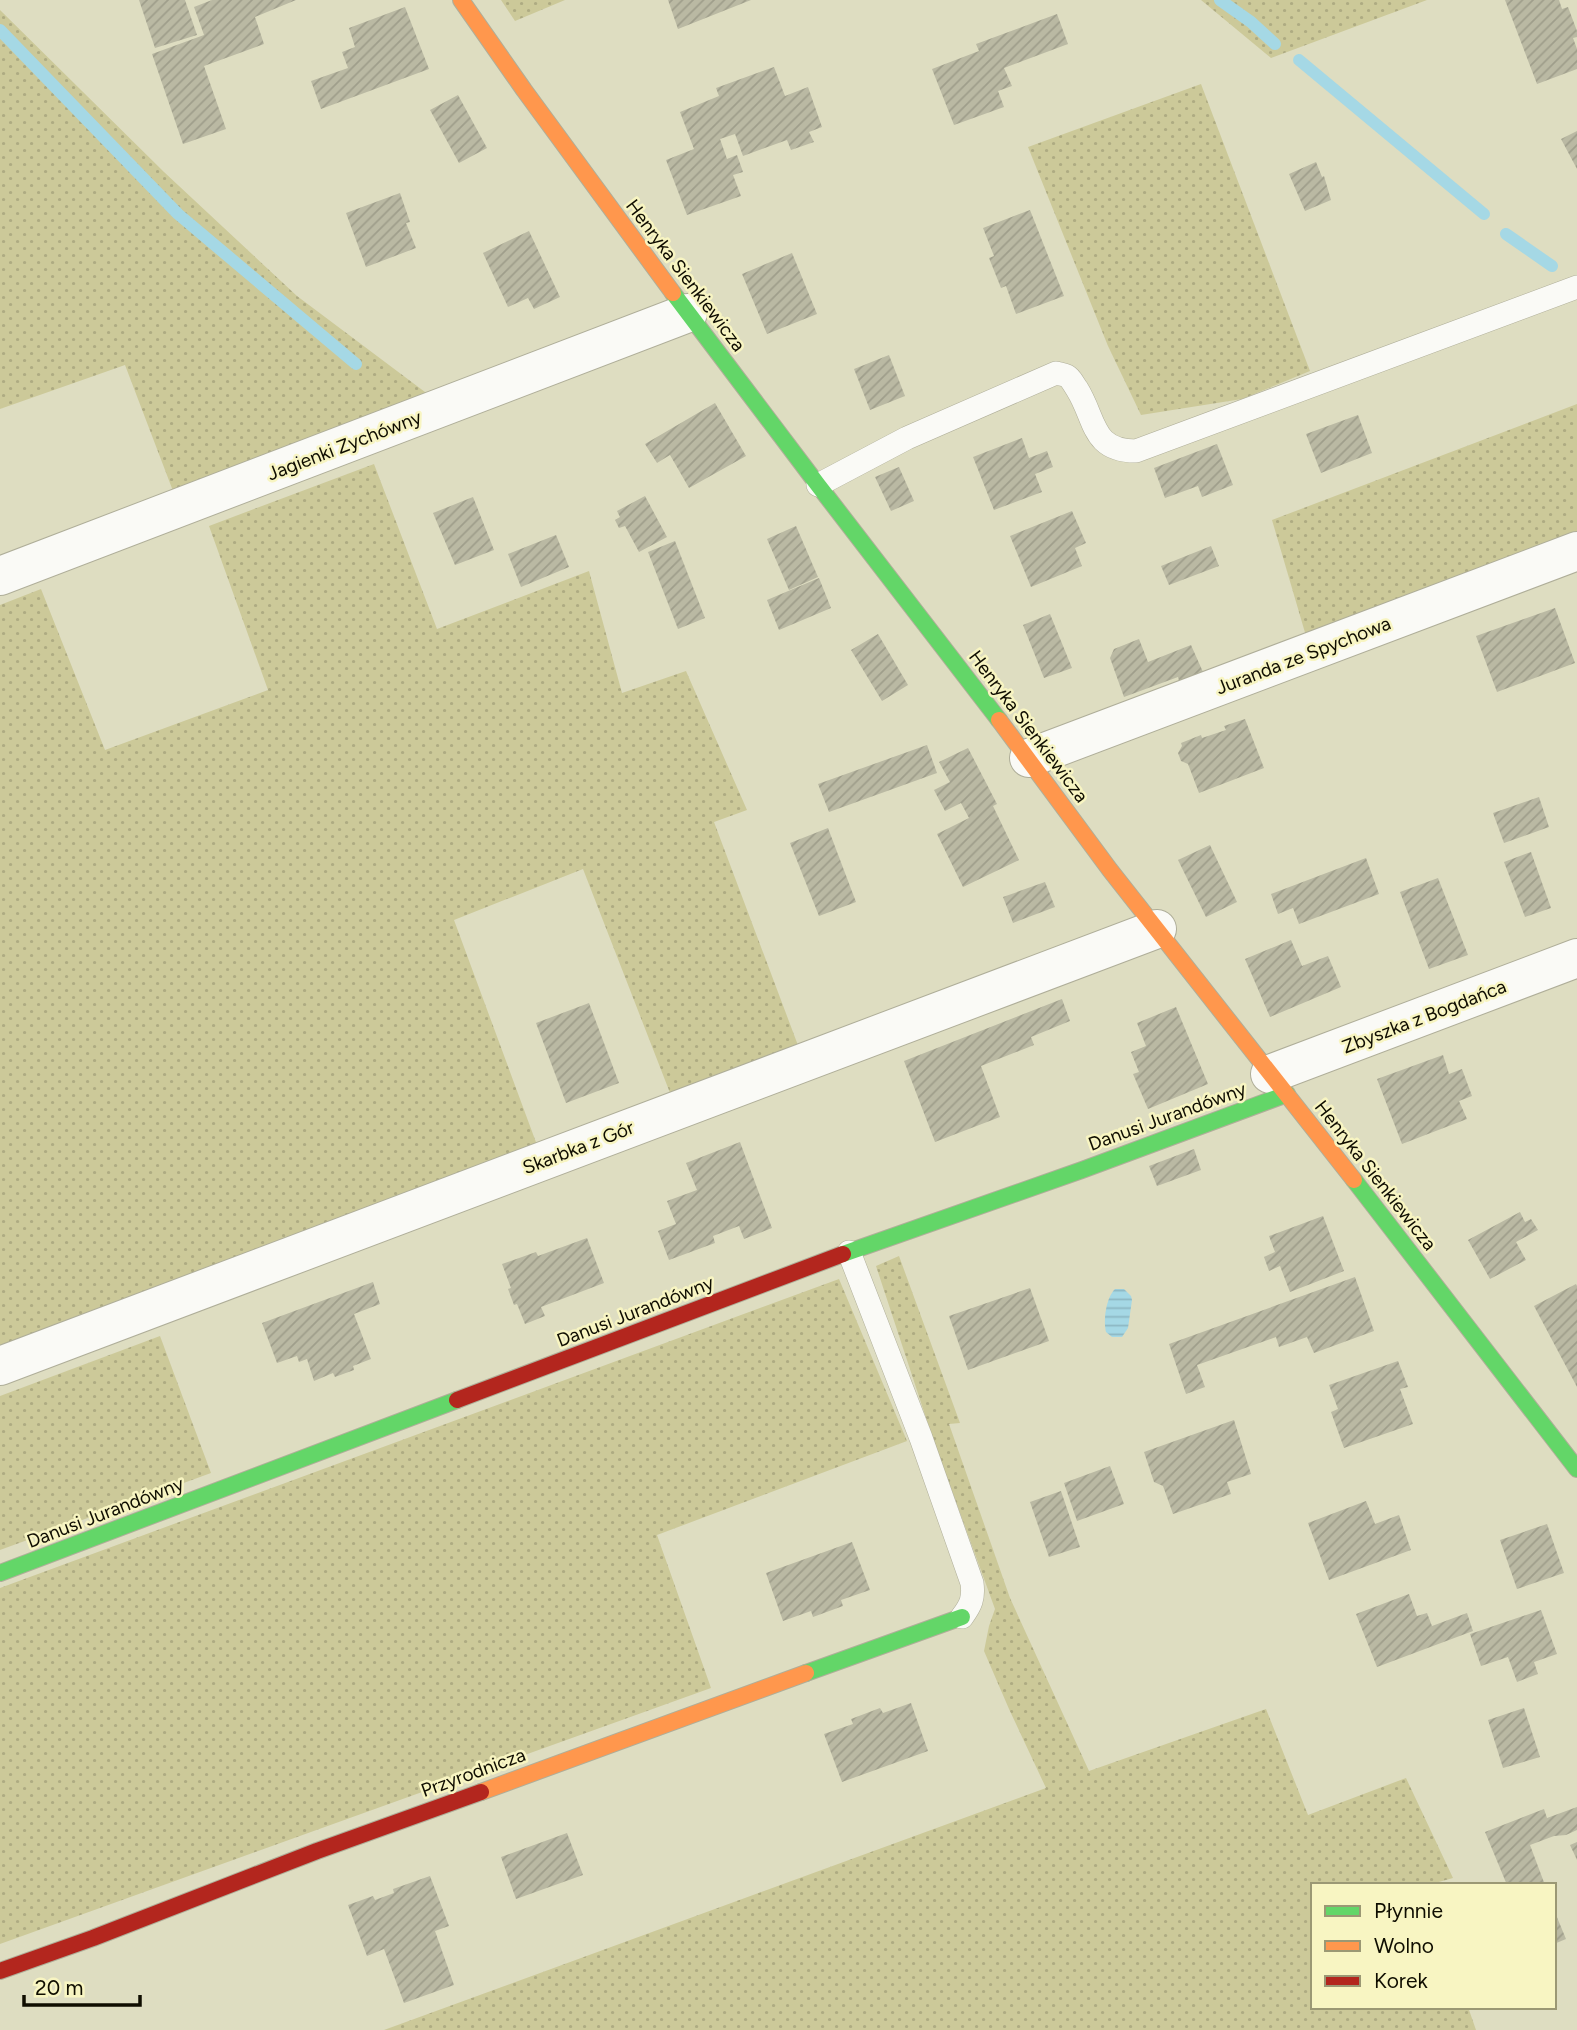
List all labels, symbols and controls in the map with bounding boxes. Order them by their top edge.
street label: Henryka Sienkiewicza [621,195,750,356]
street label: Jagienki Zychówny [264,405,425,485]
street label: Juranda ze Spychowa [1212,612,1394,699]
street label: Henryka Sienkiewicza [964,646,1093,807]
street label: Zbyszka z Bogdańca [1339,975,1509,1058]
street label: Danusi Jurandówny [1085,1077,1249,1156]
street label: Henryka Sienkiewicza [1310,1096,1441,1255]
street label: Skarbka z Gór [519,1116,638,1179]
street label: Danusi Jurandówny [553,1271,717,1352]
street label: Danusi Jurandówny [23,1472,187,1553]
street label: Przyrodnicza [418,1743,529,1802]
legend [1311,1883,1556,2009]
text: Płynnie [1374,1898,1443,1923]
text: Wolno [1374,1933,1434,1958]
scale bar [24,1964,140,2008]
text: Korek [1374,1968,1428,1993]
text: 20 m [35,1975,83,2000]

